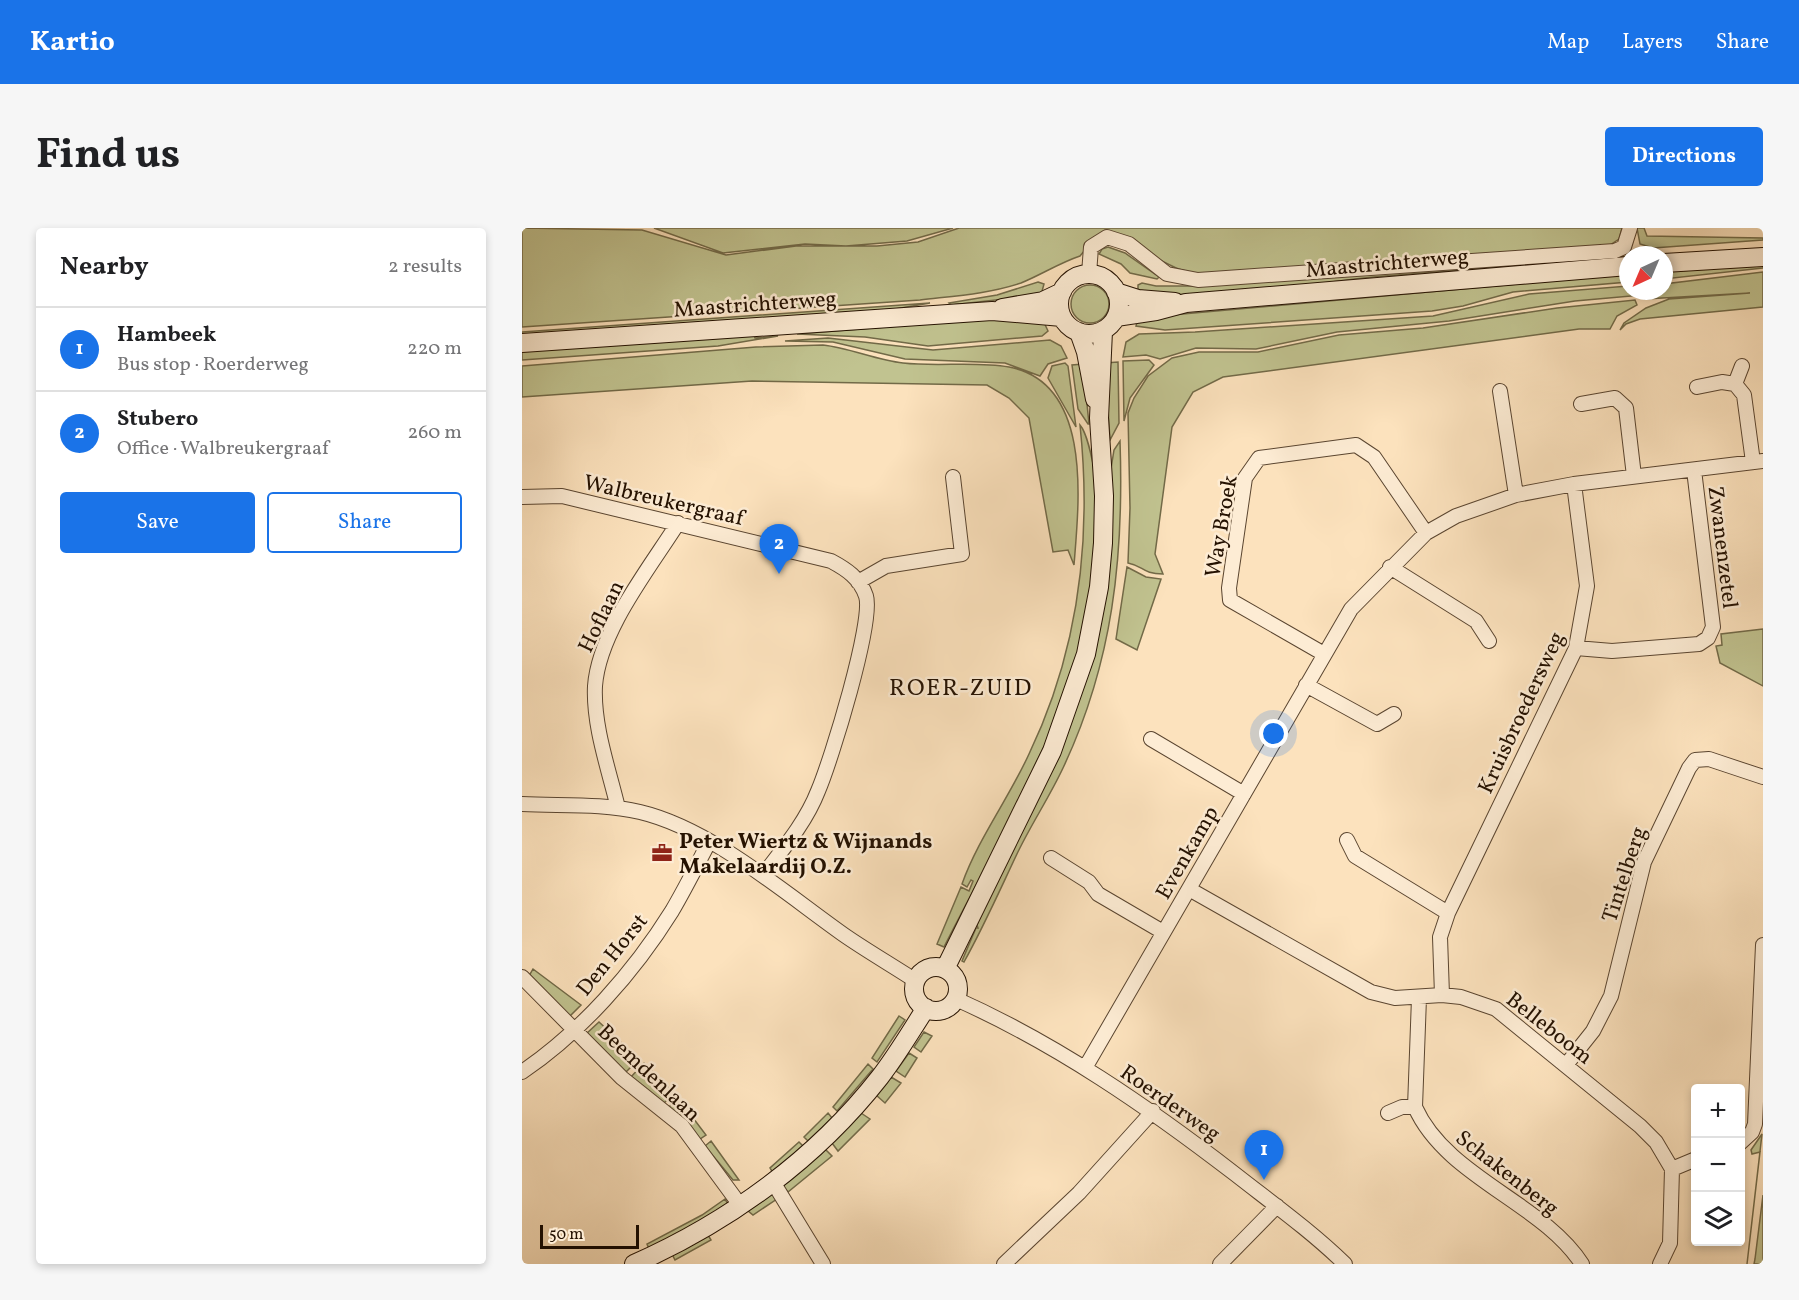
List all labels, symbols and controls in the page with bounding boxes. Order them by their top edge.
text: Kartio [30,23,115,62]
text: Map [1547,28,1589,57]
text: Layers [1622,28,1683,57]
text: Share [1716,28,1769,57]
text: Find us [36,127,180,186]
button: Directions [1605,127,1763,186]
street label: Maastrichterweg [1304,242,1470,287]
north arrow [1619,246,1673,300]
text: Nearby [60,249,149,285]
text: 2 results [388,253,462,281]
street label: Maastrichterweg [673,284,838,327]
text: Hambeek [117,320,216,351]
text: 1 [75,335,84,363]
text: 220 m [407,335,462,363]
text: Bus stop · Roerderweg [117,351,309,379]
text: Stubero [117,404,198,435]
text: 2 [74,419,85,447]
text: 260 m [407,419,462,447]
text: Office · Walbreukergraaf [117,435,329,463]
street label: Walbreukergraaf [580,468,749,535]
street label: Way Broek [1198,473,1247,580]
street label: Zwanenzetel [1699,484,1744,610]
button: Save [60,492,255,553]
button: Share [267,492,462,553]
pin: 2 [760,524,798,574]
street label: Hoflaan [571,576,633,659]
street label: Kruisbroedersweg [1471,627,1573,799]
district label: ROER-ZUID [889,672,1033,706]
your location [1259,719,1288,748]
street label: Evenkamp [1149,801,1227,906]
street label: Tintelberg [1595,823,1655,927]
place label: Peter Wiertz & Wijnands Makelaardij O.Z. [679,827,932,883]
office icon: Peter Wiertz & Wijnands Makelaardij O.Z. [650,841,674,865]
street label: Den Horst [570,907,656,1004]
street label: Belleboom [1498,985,1598,1073]
street label: Beemdenlaan [590,1018,707,1130]
street label: Roerderweg [1113,1058,1226,1150]
map controls [1691,1084,1745,1246]
button: + [1691,1084,1745,1138]
street label: Schakenberg [1448,1124,1565,1224]
pin: 1 [1244,1130,1284,1180]
button: − [1691,1138,1745,1192]
button: layers [1691,1192,1745,1246]
scale bar [540,1222,639,1250]
text: 50 m [549,1224,583,1246]

